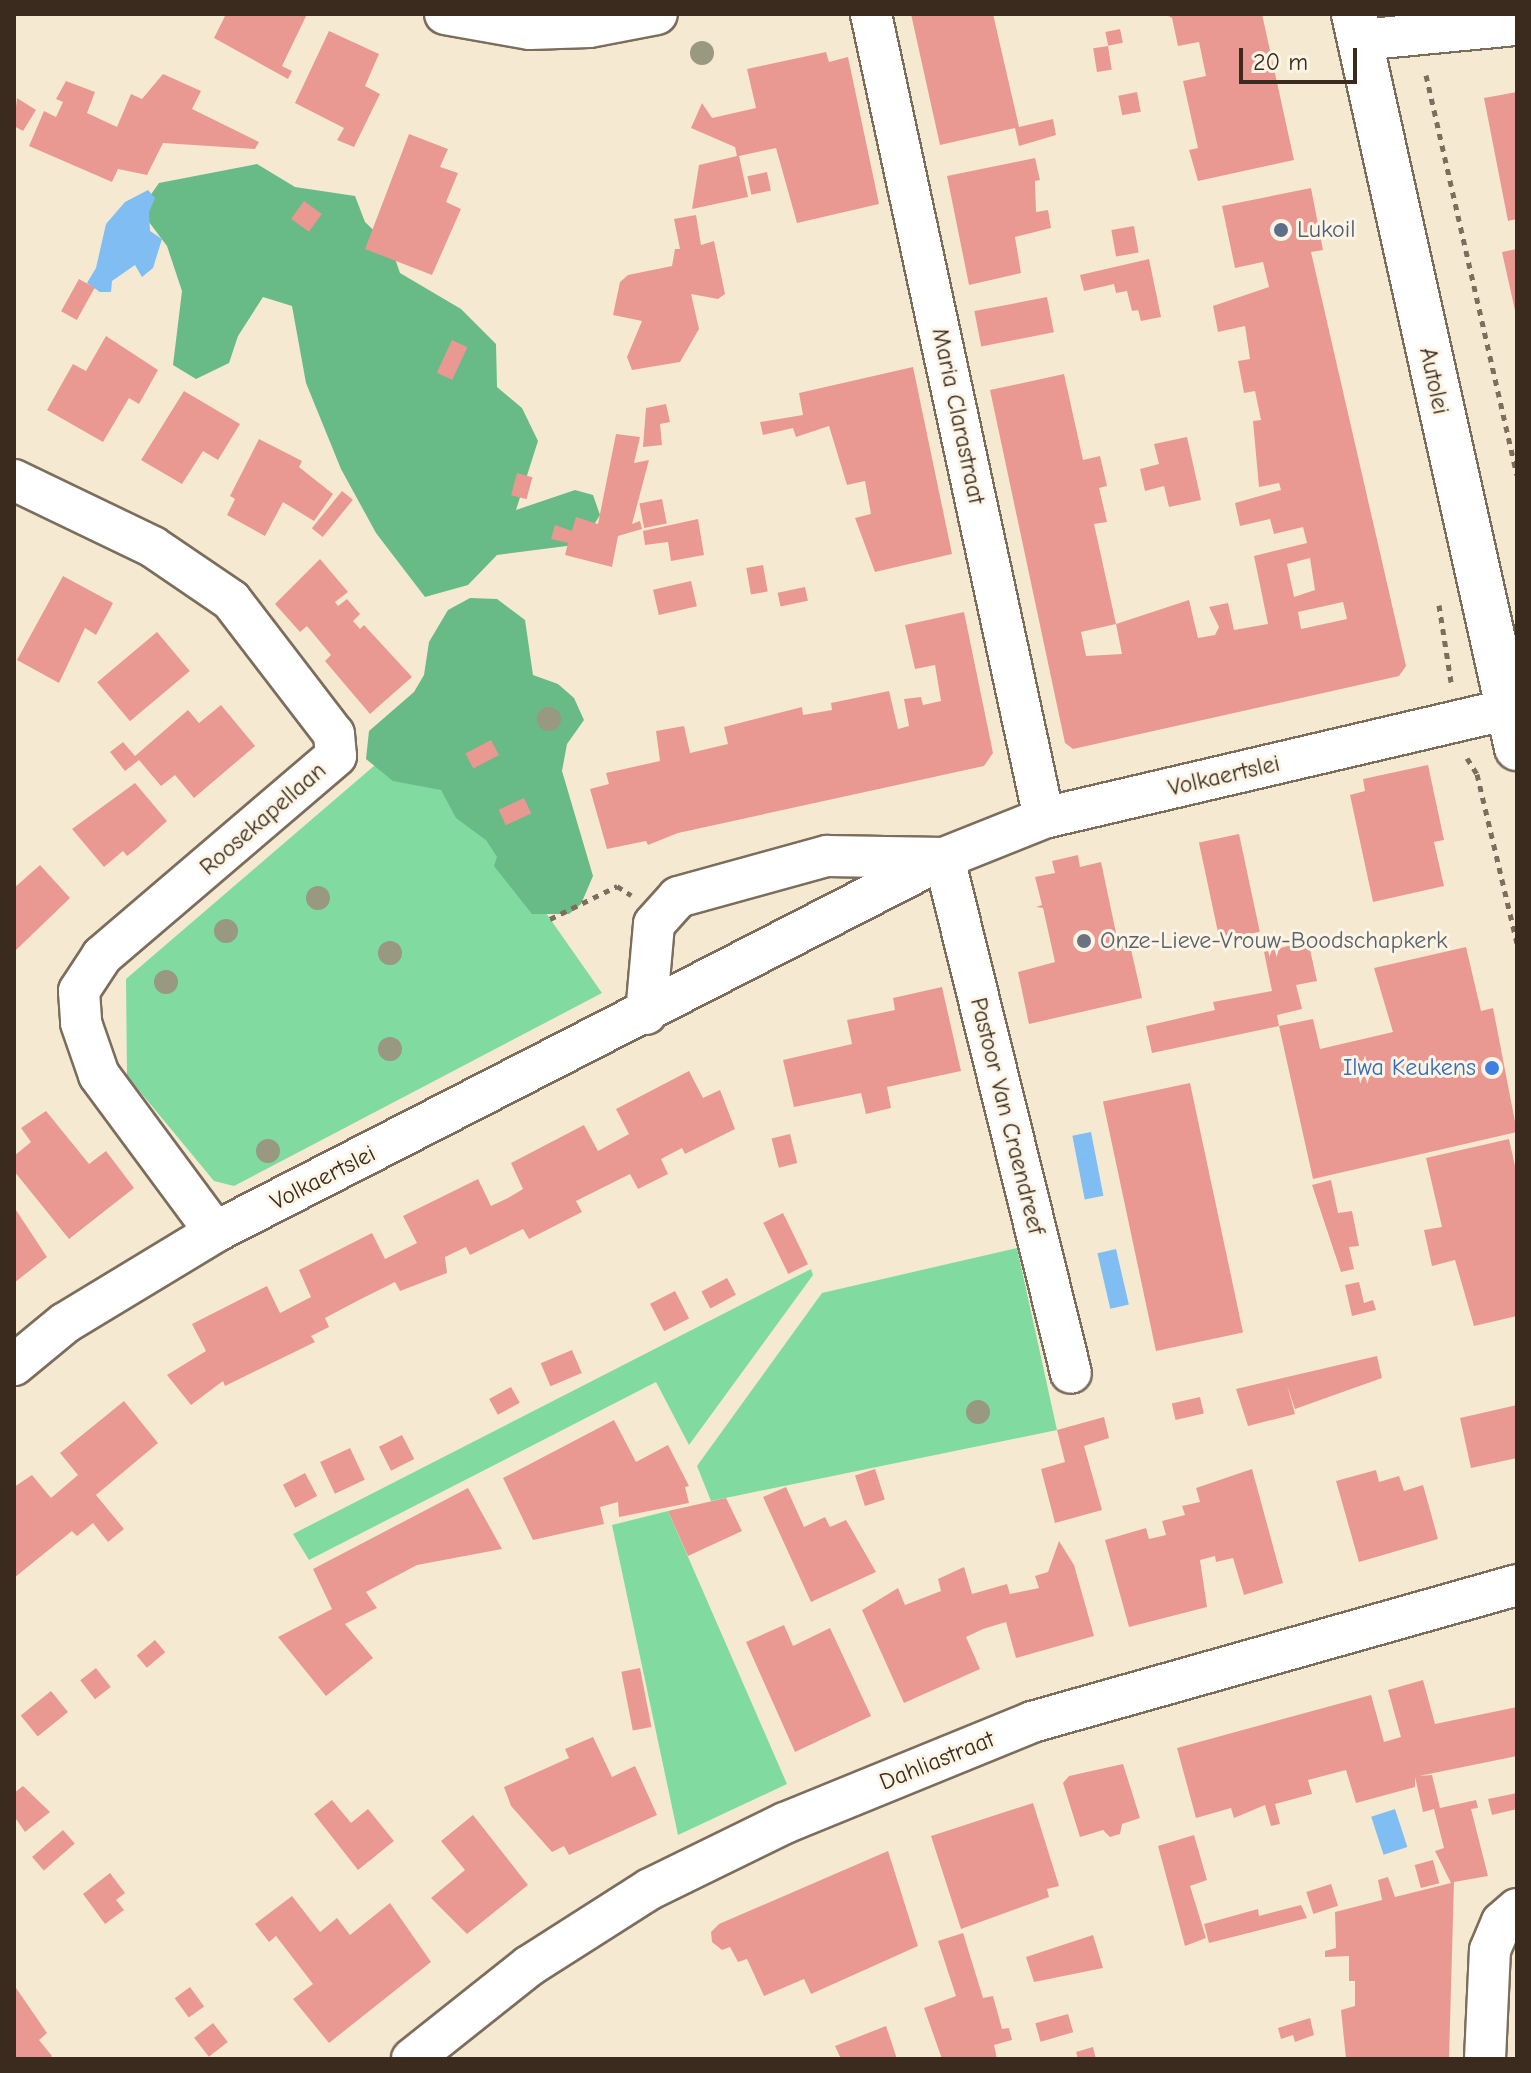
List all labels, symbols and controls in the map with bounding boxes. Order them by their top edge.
scale bar [1243,32,1361,82]
text: 20 m [1253,48,1308,76]
place label: Lukoil [1297,216,1355,244]
marker: Lukoil [1272,221,1290,239]
street label: Maria Clarastraat [925,325,991,507]
street label: Autolei [1413,345,1455,417]
street label: Volkaertslei [1165,749,1283,803]
street label: Roosekapellaan [194,756,332,882]
place label: Onze-Lieve-Vrouw-Boodschapkerk [1100,927,1447,955]
marker: Onze-Lieve-Vrouw-Boodschapkerk [1075,932,1093,950]
street label: Pastoor Van Craendreef [964,995,1050,1237]
place label: Ilwa Keukens [1343,1054,1476,1082]
marker: Ilwa Keukens [1483,1059,1501,1077]
street label: Volkaertslei [266,1139,380,1217]
street label: Dahliastraat [876,1725,998,1797]

